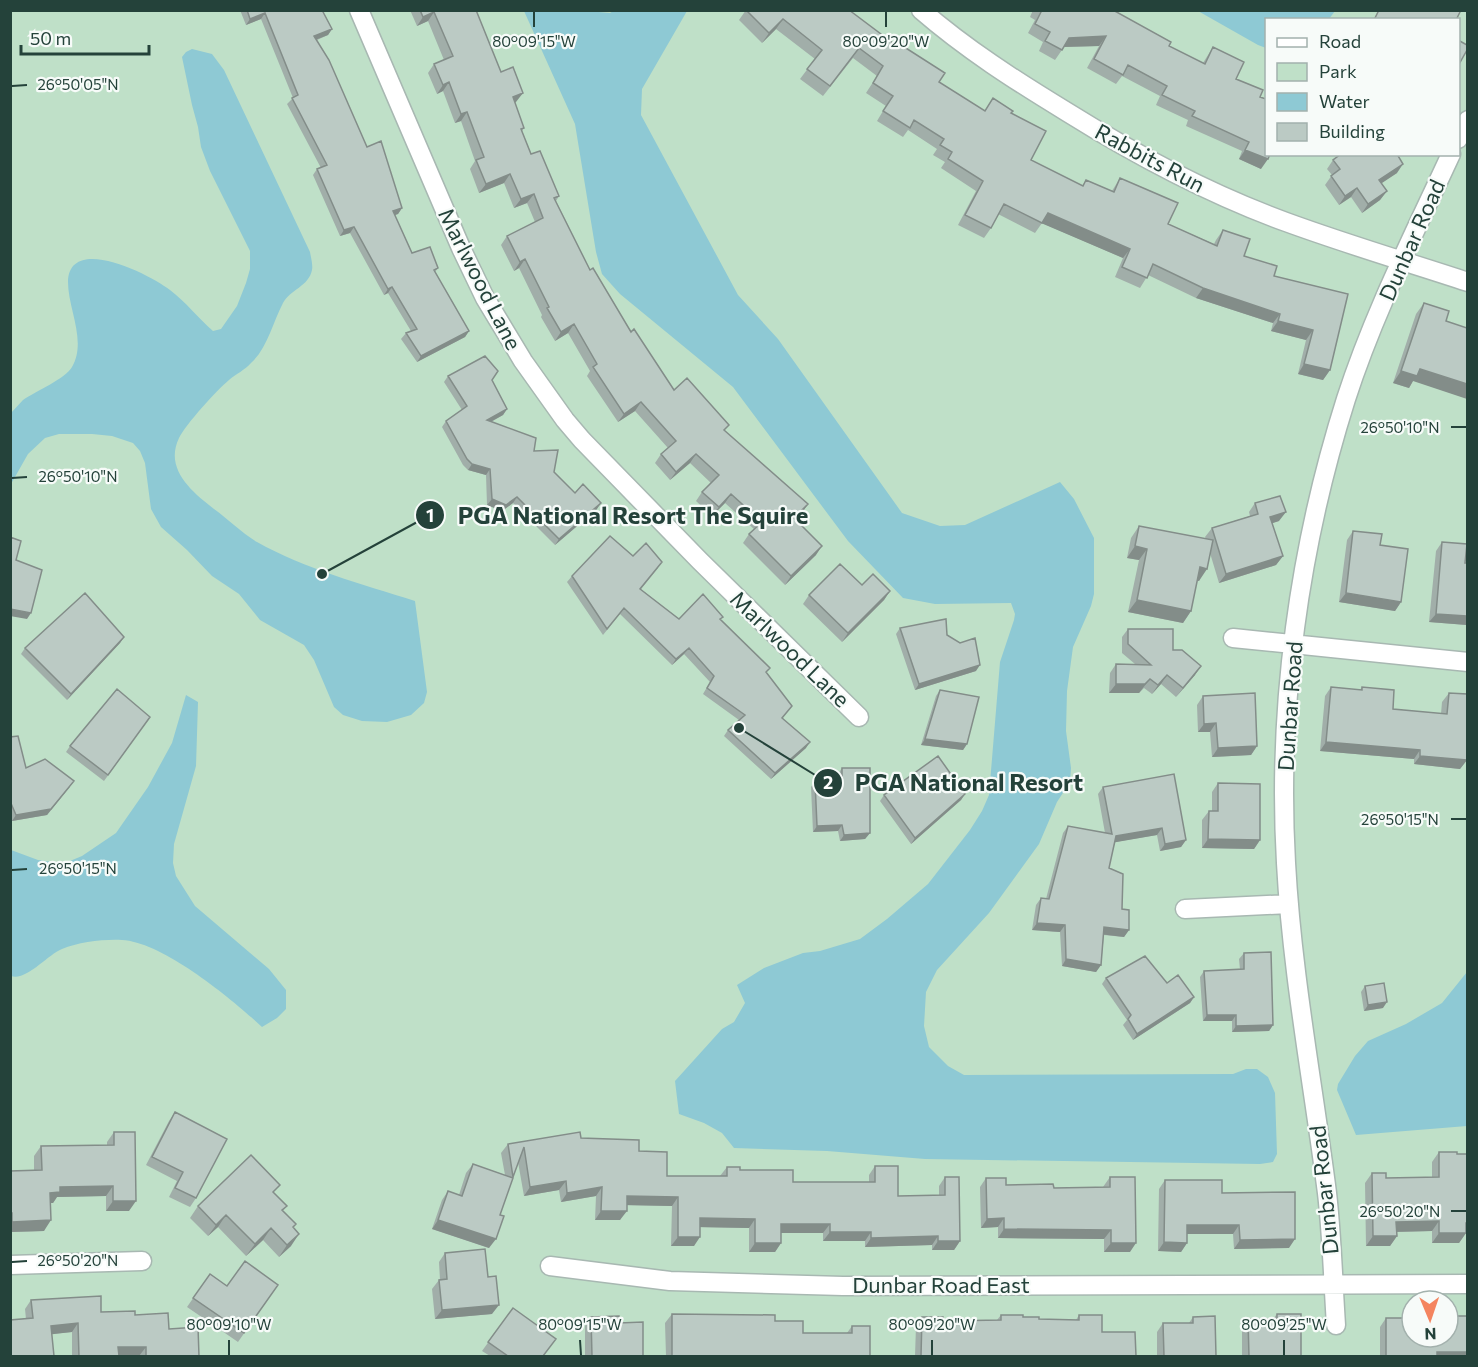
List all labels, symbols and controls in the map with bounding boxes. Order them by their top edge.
scale bar [21,18,148,56]
legend [1265,18,1460,156]
text: 50 m [30,27,71,49]
text: Road [1319,30,1361,52]
text: 80°09'15"W [492,32,576,50]
text: 80°09'20"W [843,32,929,50]
text: Park [1319,60,1357,82]
text: 26°50'05"N [37,75,119,93]
text: Water [1319,90,1370,112]
street label: Rabbits Run [1091,117,1210,198]
text: Building [1319,120,1385,142]
street label: Dunbar Road [1373,175,1450,305]
street label: Marlwood Lane [433,203,528,354]
text: 26°50'10"N [1361,418,1439,436]
text: 26°50'10"N [39,467,117,485]
callout: PGA National Resort The Squire [415,494,820,536]
text: PGA National Resort The Squire [458,500,808,529]
text: 1 [426,504,434,526]
street label: Marlwood Lane [725,585,856,712]
street label: Dunbar Road [1271,640,1308,772]
callout: PGA National Resort [813,762,1095,804]
text: PGA National Resort [855,767,1083,796]
text: 2 [823,771,833,793]
text: 26°50'15"N [1361,810,1439,828]
text: 26°50'15"N [39,859,117,877]
street label: Dunbar Road [1303,1124,1344,1256]
text: 26°50'20"N [1360,1202,1440,1220]
text: 26°50'20"N [38,1251,118,1269]
street label: Dunbar Road East [852,1271,1030,1298]
north arrow [1400,1289,1460,1349]
text: 80°09'10"W [187,1315,271,1333]
text: 80°09'15"W [538,1315,622,1333]
text: 80°09'20"W [889,1315,975,1333]
text: 80°09'25"W [1241,1315,1327,1333]
text: N [1424,1325,1437,1344]

